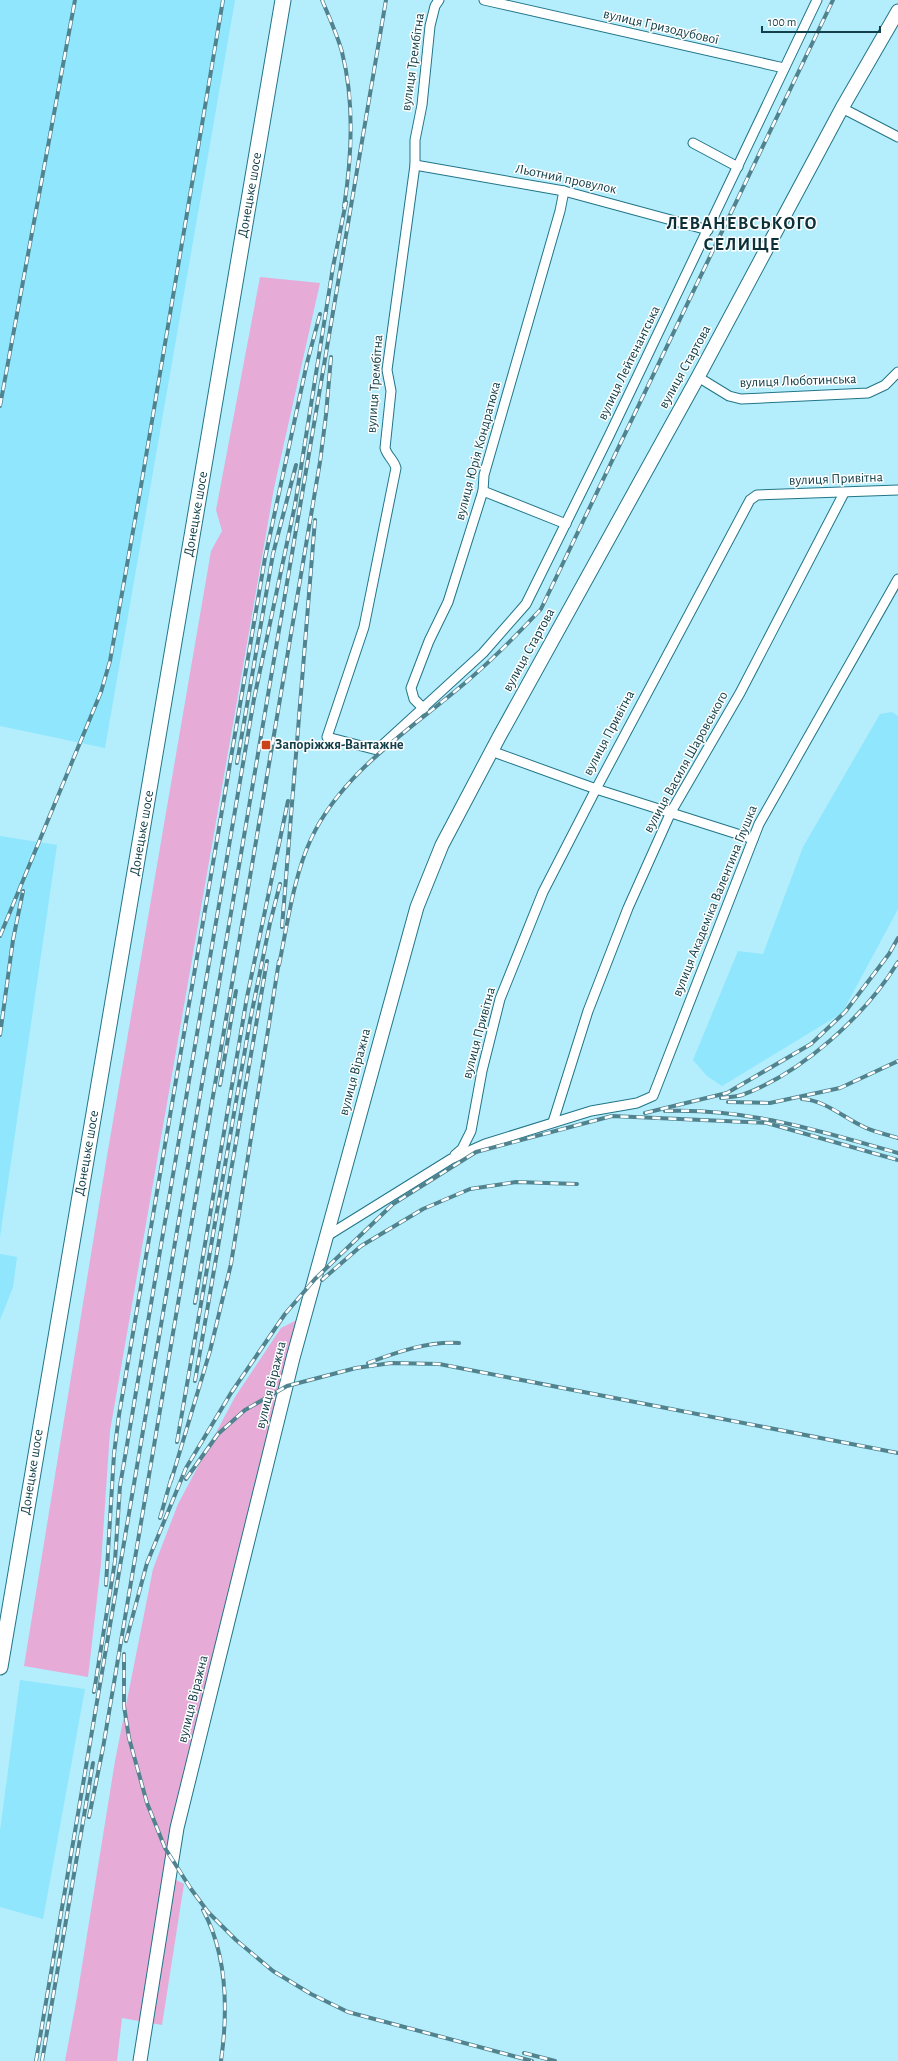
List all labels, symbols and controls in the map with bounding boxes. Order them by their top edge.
street label: вулиця Гризодубової [602,7,721,47]
scale bar [762,8,880,34]
street label: вулиця Трембітна [399,12,427,112]
text: 100 m [768,16,796,28]
street label: Донецьке шосе [236,151,264,239]
street label: Льотний провулок [514,161,618,197]
district label: ЛЕВАНЕВСЬКОГО СЕЛИЩЕ [666,215,818,254]
street label: вулиця Лейтенантська [595,303,663,422]
street label: вулиця Стартова [656,323,714,411]
street label: вулиця Трембітна [365,334,385,434]
street label: вулиця Люботинська [739,372,857,390]
street label: вулиця Юрія Кондратюка [453,380,503,522]
street label: Донецьке шосе [182,470,210,558]
street label: вулиця Привітна [789,470,884,488]
street label: вулиця Стартова [500,606,558,694]
street label: вулиця Привітна [581,688,638,778]
street label: вулиця Василя Шаровського [641,689,731,835]
place label: Запоріжжя-Вантажне [275,738,404,752]
marker: Запоріжжя-Вантажне [260,739,272,751]
street label: Донецьке шосе [128,789,156,877]
street label: вулиця Академіка Валентина Глушка [670,803,760,999]
street label: вулиця Привітна [460,985,498,1080]
street label: вулиця Віражна [337,1026,374,1117]
street label: Донецьке шосе [73,1109,101,1197]
street label: вулиця Віражна [253,1339,289,1430]
street label: Донецьке шосе [18,1428,46,1516]
street label: вулиця Віражна [175,1653,211,1744]

